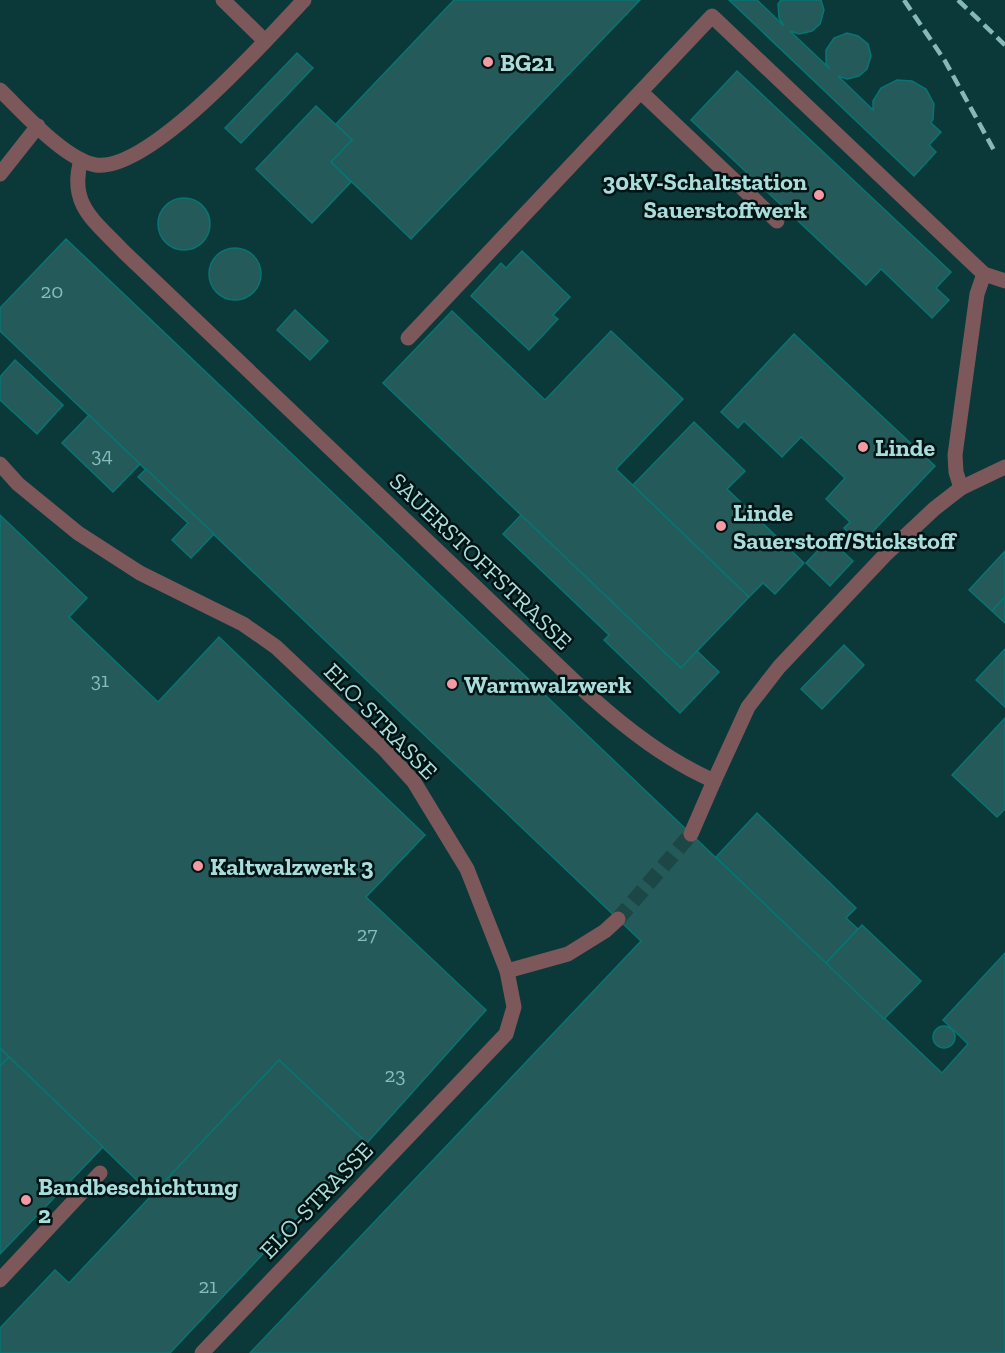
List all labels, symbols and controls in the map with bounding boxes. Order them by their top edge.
place label: BG21 [500,48,554,77]
marker: BG21 [481,55,495,69]
place label: 30kV-Schaltstation Sauerstoffwerk [603,167,807,224]
marker: 30kV-Schaltstation Sauerstoffwerk [812,188,826,202]
house number: 20 [41,278,63,303]
place label: Linde [875,433,935,462]
marker: Linde [856,440,870,454]
house number: 34 [91,442,113,467]
street label: SAUERSTOFFSTRASSE [384,466,578,656]
place label: Linde Sauerstoff/Stickstoff [733,498,958,555]
marker: Linde Sauerstoff/Stickstoff [714,519,728,533]
street label: ELO-STRASSE [318,657,444,785]
house number: 31 [91,667,109,692]
place label: Warmwalzwerk [464,670,631,699]
marker: Warmwalzwerk [445,677,459,691]
place label: Kaltwalzwerk 3 [210,852,374,881]
marker: Kaltwalzwerk 3 [191,859,205,873]
house number: 27 [357,921,377,946]
house number: 23 [384,1062,406,1087]
street label: ELO-STRASSE [253,1136,379,1264]
place label: Bandbeschichtung 2 [38,1172,238,1229]
marker: Bandbeschichtung 2 [19,1193,33,1207]
house number: 21 [199,1273,217,1298]

